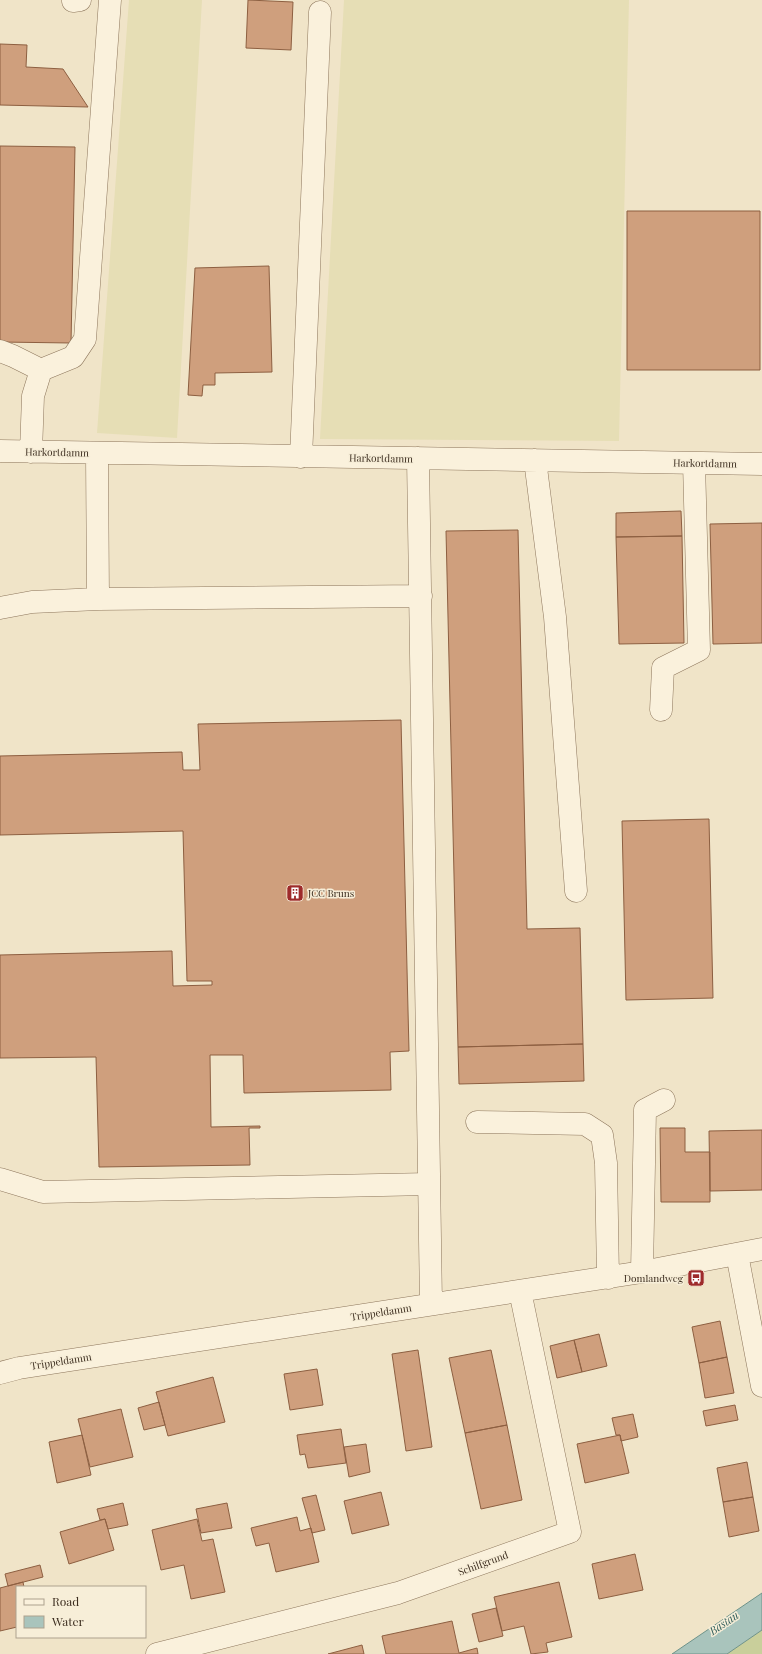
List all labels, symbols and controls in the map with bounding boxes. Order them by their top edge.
street label: Harkortdamm [25,444,89,460]
street label: Harkortdamm [349,450,413,466]
street label: Harkortdamm [673,455,737,471]
building icon: JCC Bruns [285,883,305,903]
place label: JCC Bruns [307,886,354,900]
bus stop icon: Domlandweg [686,1268,706,1288]
place label: Domlandweg [624,1271,684,1285]
street label: Trippeldamm [349,1300,413,1324]
street label: Trippeldamm [29,1349,93,1373]
street label: Schilfgrund [456,1547,510,1579]
legend [16,1586,146,1638]
text: Road [52,1593,79,1609]
water label: Bastau [705,1607,741,1638]
text: Water [51,1613,85,1629]

